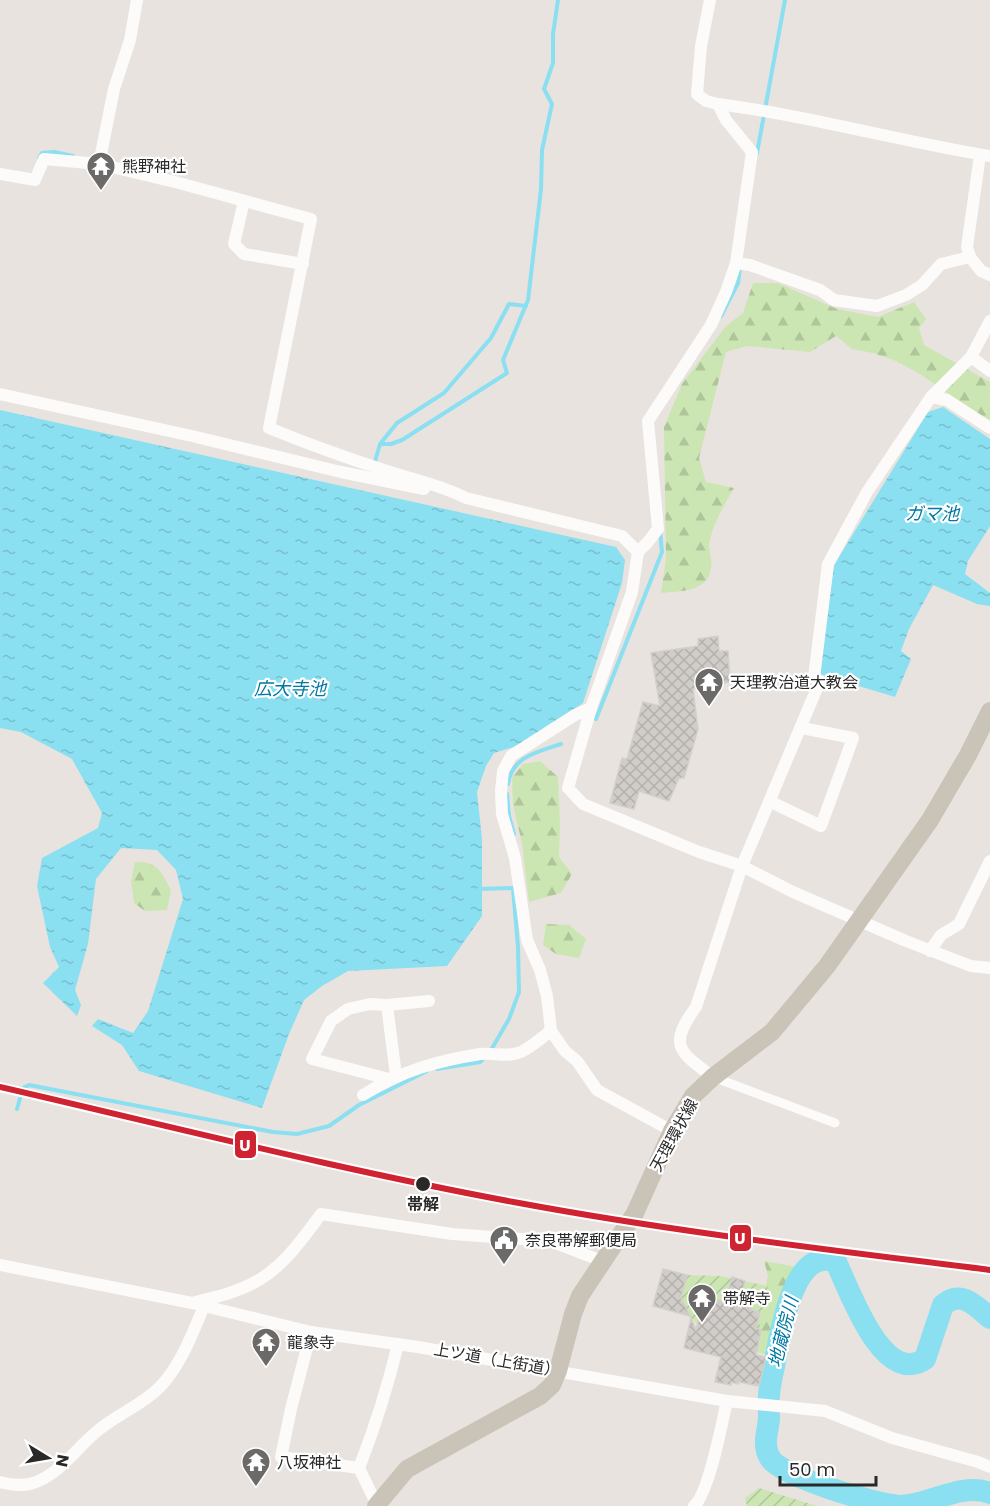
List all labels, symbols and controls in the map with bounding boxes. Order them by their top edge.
temple icon: 熊野神社 [85,150,117,192]
place label: 熊野神社 [122,155,186,178]
water label: ガマ池 [905,501,961,526]
temple icon: 天理教治道大教会 [693,666,725,708]
place label: 天理教治道大教会 [730,671,858,694]
water label: 広大寺池 [254,676,328,701]
street label: 天理環状線 [645,1094,703,1176]
line badge: U [234,1130,257,1159]
text: U [239,1134,251,1157]
marker: 帯解 [414,1175,432,1193]
place label: 帯解 [407,1193,439,1216]
public building icon: 奈良帯解郵便局 [488,1224,520,1266]
line badge: U [729,1224,752,1252]
text: U [734,1227,746,1250]
place label: 奈良帯解郵便局 [525,1229,637,1252]
temple icon: 帯解寺 [686,1282,718,1324]
place label: 帯解寺 [723,1287,771,1310]
water label: 地蔵院川 [762,1292,804,1370]
temple icon: 龍象寺 [250,1326,282,1368]
place label: 龍象寺 [287,1331,335,1354]
street label: 上ツ道（上街道） [432,1338,562,1382]
north arrow [18,1428,78,1488]
temple icon: 八坂神社 [240,1446,272,1488]
scale bar [780,1449,876,1487]
place label: 八坂神社 [277,1451,341,1474]
text: N [50,1453,75,1469]
text: 50 m [789,1457,835,1482]

